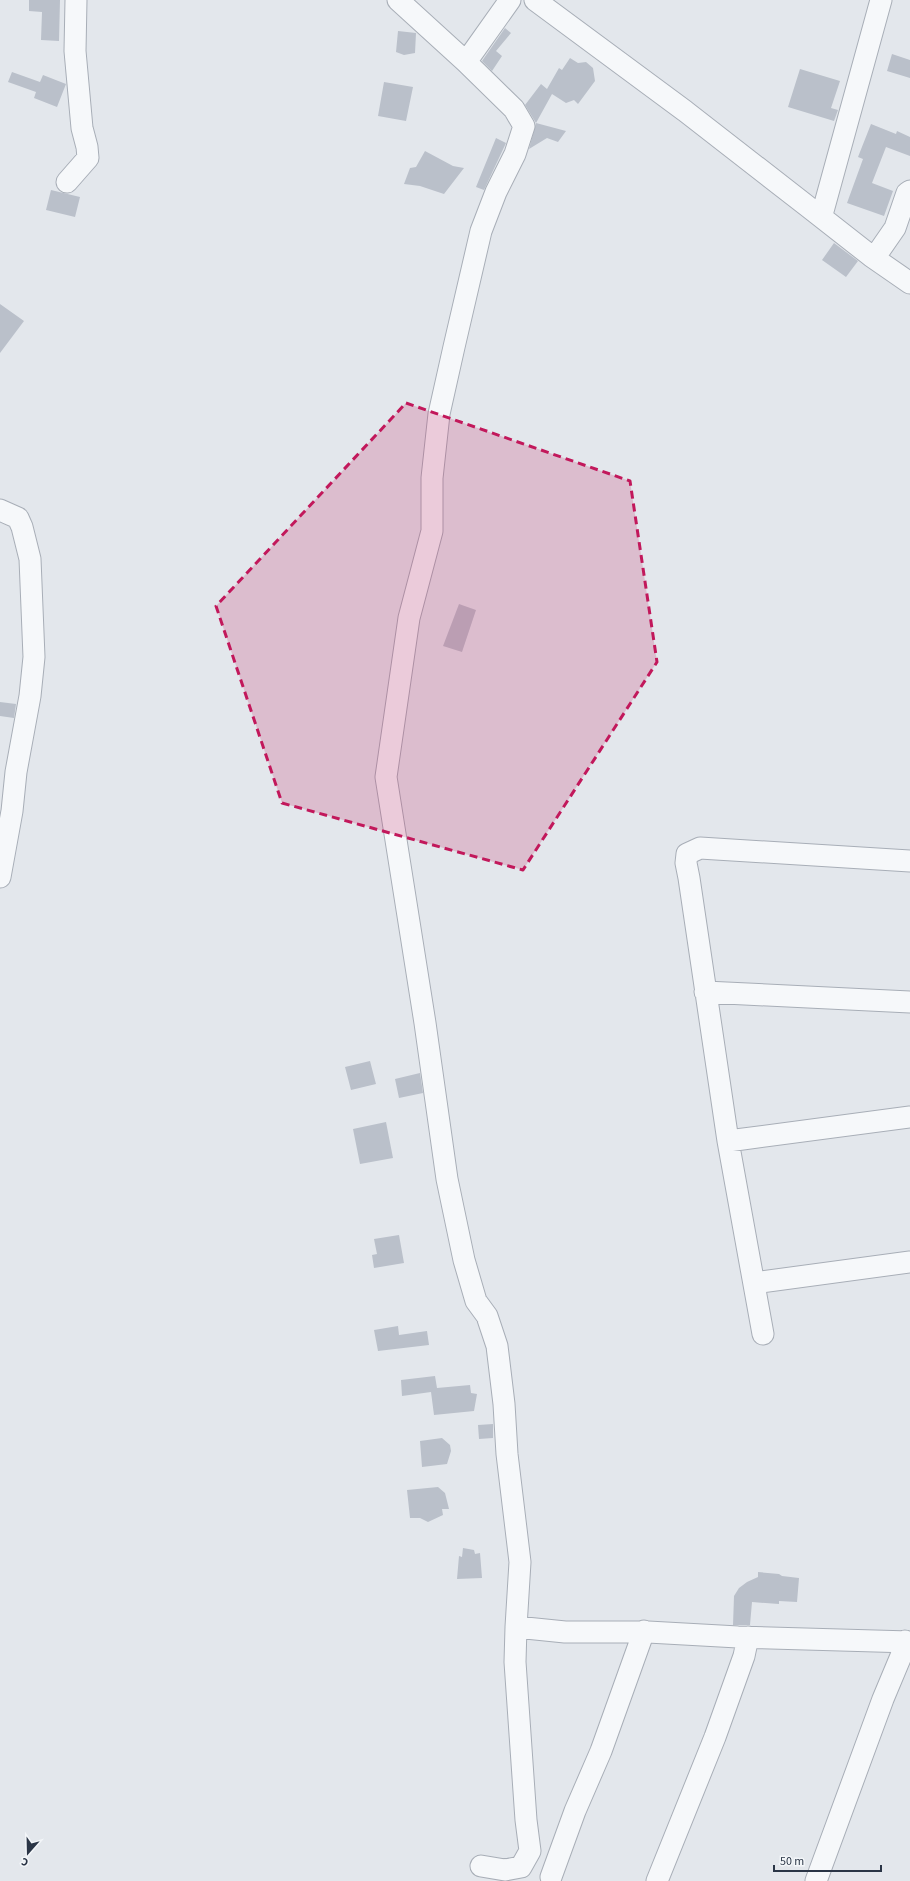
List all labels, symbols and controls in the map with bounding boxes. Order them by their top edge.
north arrow [8,1833,48,1873]
scale bar [774,1847,881,1873]
text: 50 m [780,1853,804,1870]
text: С [19,1854,30,1870]

